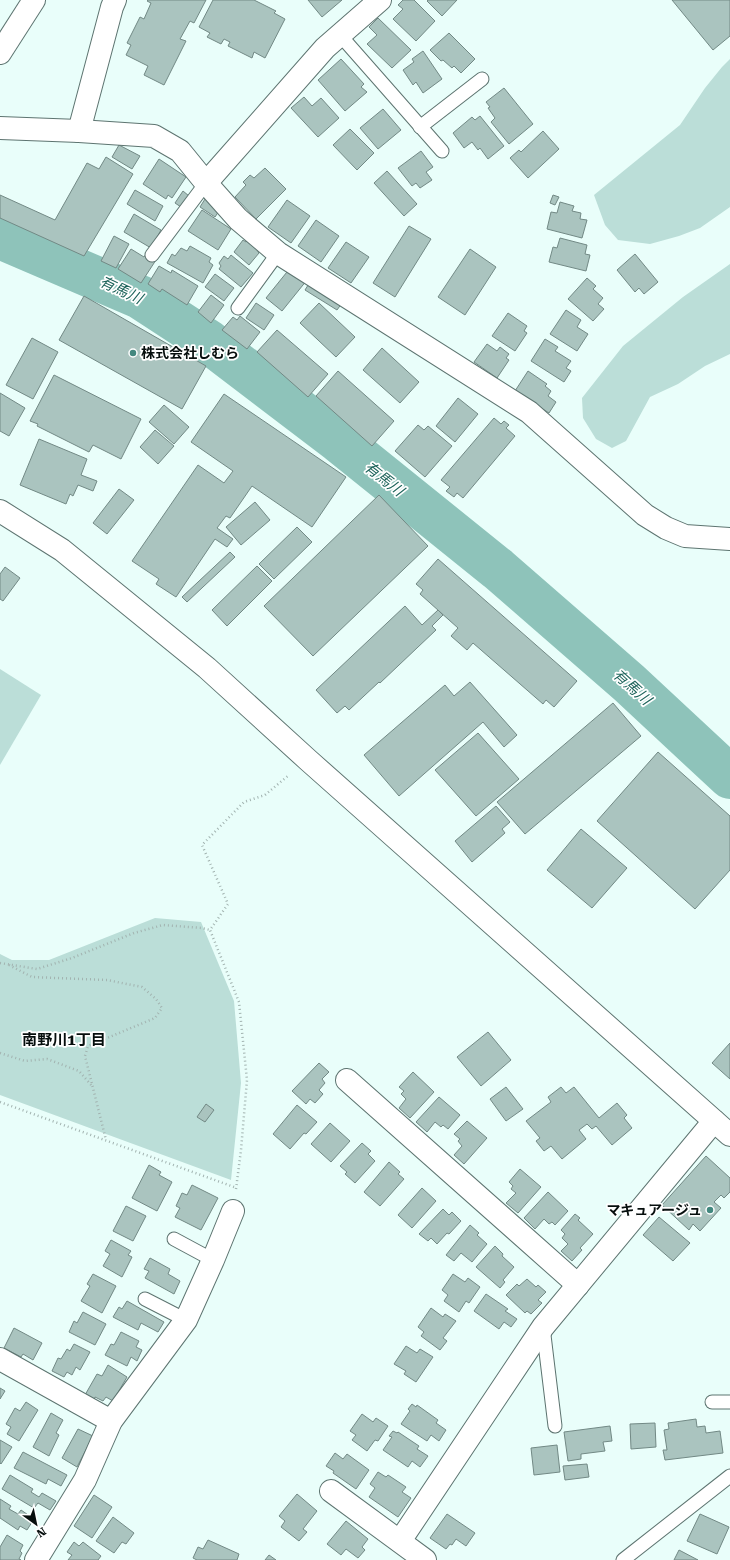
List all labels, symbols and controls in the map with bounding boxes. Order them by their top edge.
water label: 有馬川 [97,272,147,309]
place label: 株式会社しむら [141,345,239,361]
marker: 株式会社しむら [128,348,138,358]
water label: 有馬川 [361,458,409,501]
water label: 有馬川 [609,665,656,710]
district label: 南野川1丁目 [22,1031,106,1049]
place label: マキュアージュ [606,1202,702,1218]
marker: マキュアージュ [705,1205,715,1215]
north arrow [16,1504,56,1544]
text: N [34,1524,48,1540]

